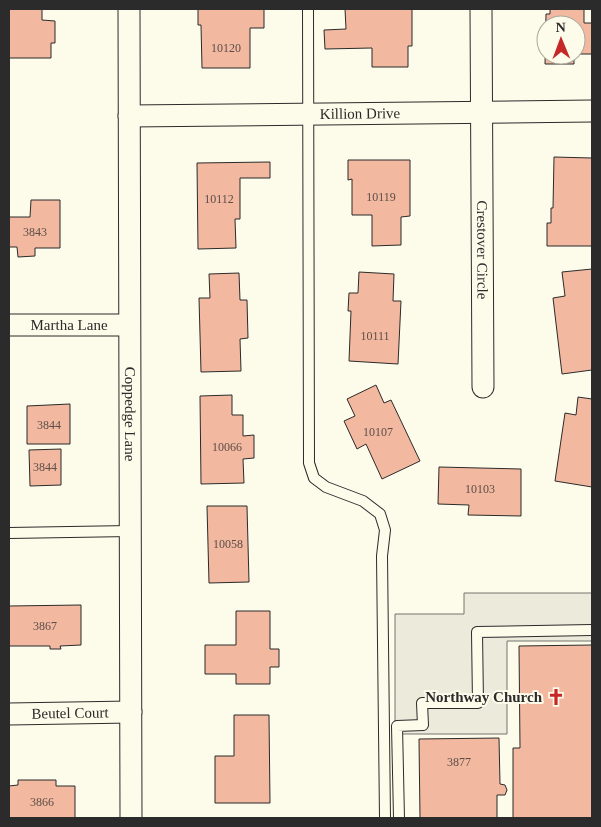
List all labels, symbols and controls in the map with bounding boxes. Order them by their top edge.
north arrow [536,15,586,65]
text: N [556,20,566,35]
house number: 10120 [211,41,241,55]
street label: Killion Drive [320,105,401,122]
house number: 10119 [366,190,396,204]
house number: 10112 [204,192,234,206]
street label: Crestover Circle [474,201,491,300]
house number: 3843 [23,225,47,239]
street label: Martha Lane [30,317,108,333]
house number: 10111 [360,329,390,343]
street label: Coppedge Lane [122,367,138,462]
house number: 3844 [37,418,61,432]
house number: 10107 [363,425,393,439]
house number: 10066 [212,440,242,454]
house number: 3844 [33,460,57,474]
house number: 10103 [465,482,495,496]
house number: 10058 [213,537,243,551]
house number: 3867 [33,619,57,633]
church icon: Northway Church [546,687,566,707]
place label: Northway Church [425,689,543,705]
street label: Beutel Court [31,704,110,722]
house number: 3877 [447,755,471,769]
house number: 3866 [30,795,54,809]

